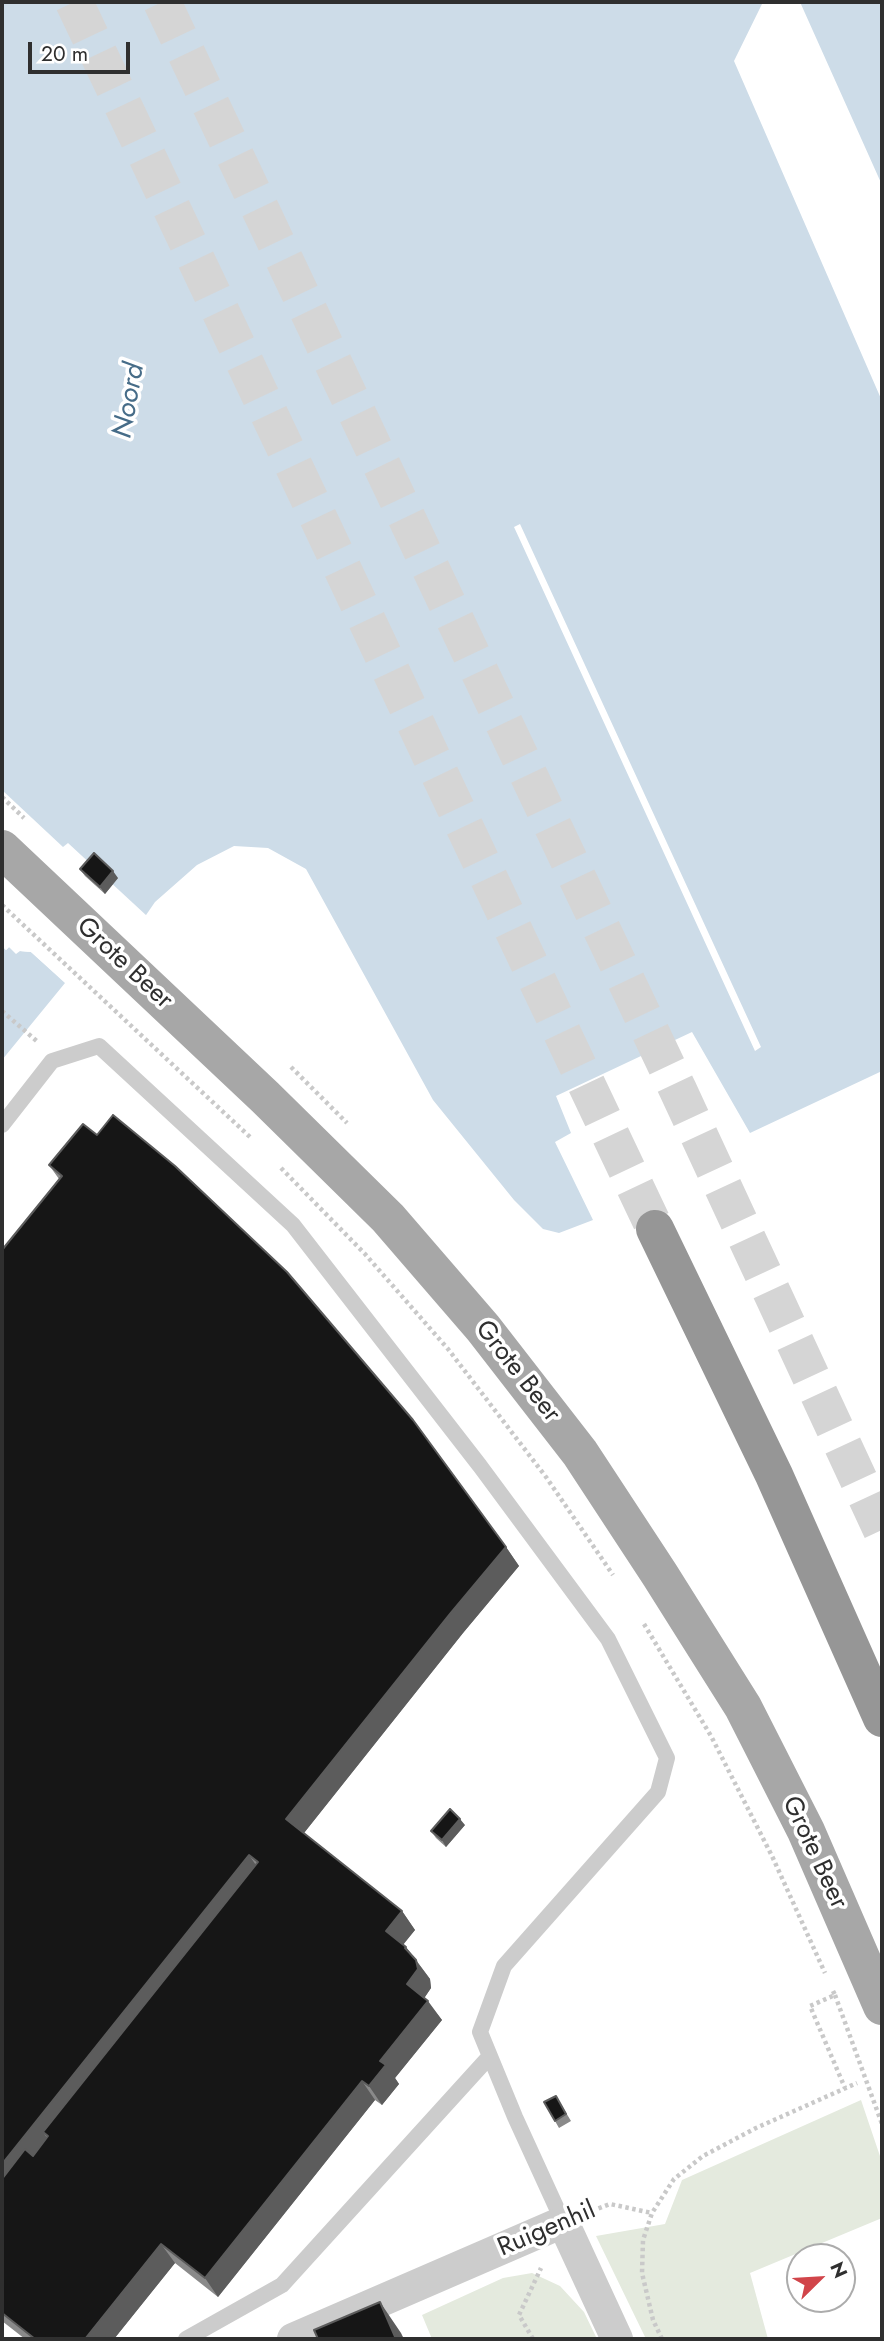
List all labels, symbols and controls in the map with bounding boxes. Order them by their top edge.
scale bar [32,28,133,72]
text: 20 m [41,39,88,69]
water label: Noord [107,361,153,441]
street label: Grote Beer [69,911,179,1017]
street label: Grote Beer [468,1315,566,1429]
street label: Grote Beer [774,1792,854,1914]
street label: Ruigenhil [493,2195,601,2265]
north arrow [786,2243,856,2313]
text: N [823,2258,854,2282]

